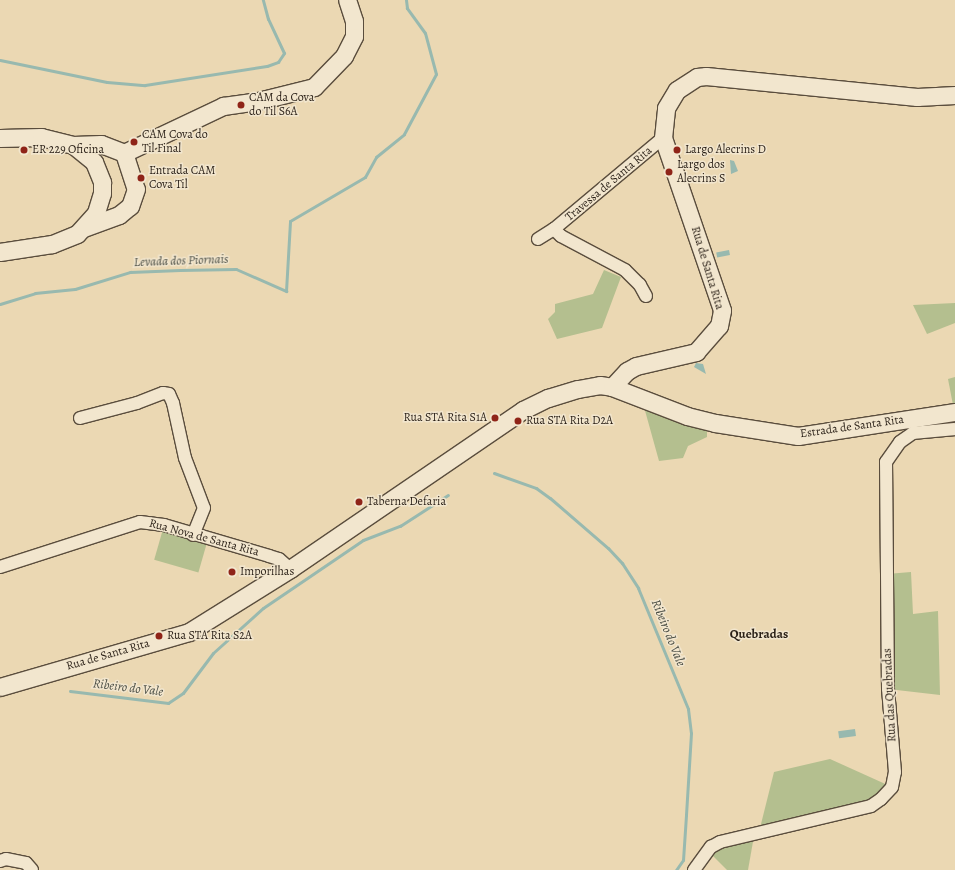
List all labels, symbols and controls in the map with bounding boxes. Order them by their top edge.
place label: CAM da Cova do Til S6A [249,91,314,119]
marker: CAM da Cova do Til S6A [236,100,246,110]
place label: CAM Cova do Til Final [142,128,208,156]
marker: CAM Cova do Til Final [129,137,139,147]
place label: ER 229 Oficina [32,143,104,157]
place label: Largo Alecrins D [685,143,766,157]
street label: Travessa de Santa Rita [563,144,655,224]
marker: ER 229 Oficina [19,145,29,155]
marker: Largo Alecrins D [672,145,682,155]
place label: Largo dos Alecrins S [677,158,725,186]
place label: Entrada CAM Cova Til [149,164,215,192]
marker: Largo dos Alecrins S [664,167,674,177]
marker: Entrada CAM Cova Til [136,173,146,183]
street label: Rua de Santa Rita [688,225,726,311]
water label: Levada dos Piornais [133,252,229,270]
place label: Rua STA Rita S1A [404,411,487,425]
marker: Rua STA Rita S1A [490,413,500,423]
street label: Estrada de Santa Rita [799,413,905,441]
place label: Rua STA Rita D2A [526,414,613,428]
marker: Rua STA Rita D2A [513,416,523,426]
place label: Taberna Defaria [367,495,446,509]
marker: Taberna Defaria [354,497,364,507]
street label: Rua Nova de Santa Rita [147,516,261,560]
place label: Imporilhas [240,565,294,579]
marker: Imporilhas [227,567,237,577]
water label: Ribeiro do Vale [648,597,688,669]
district label: Quebradas [730,626,788,642]
place label: Rua STA Rita S2A [167,629,252,643]
marker: Rua STA Rita S2A [154,631,164,641]
street label: Rua de Santa Rita [65,636,151,674]
street label: Rua das Quebradas [880,648,900,742]
water label: Ribeiro do Vale [92,676,164,700]

